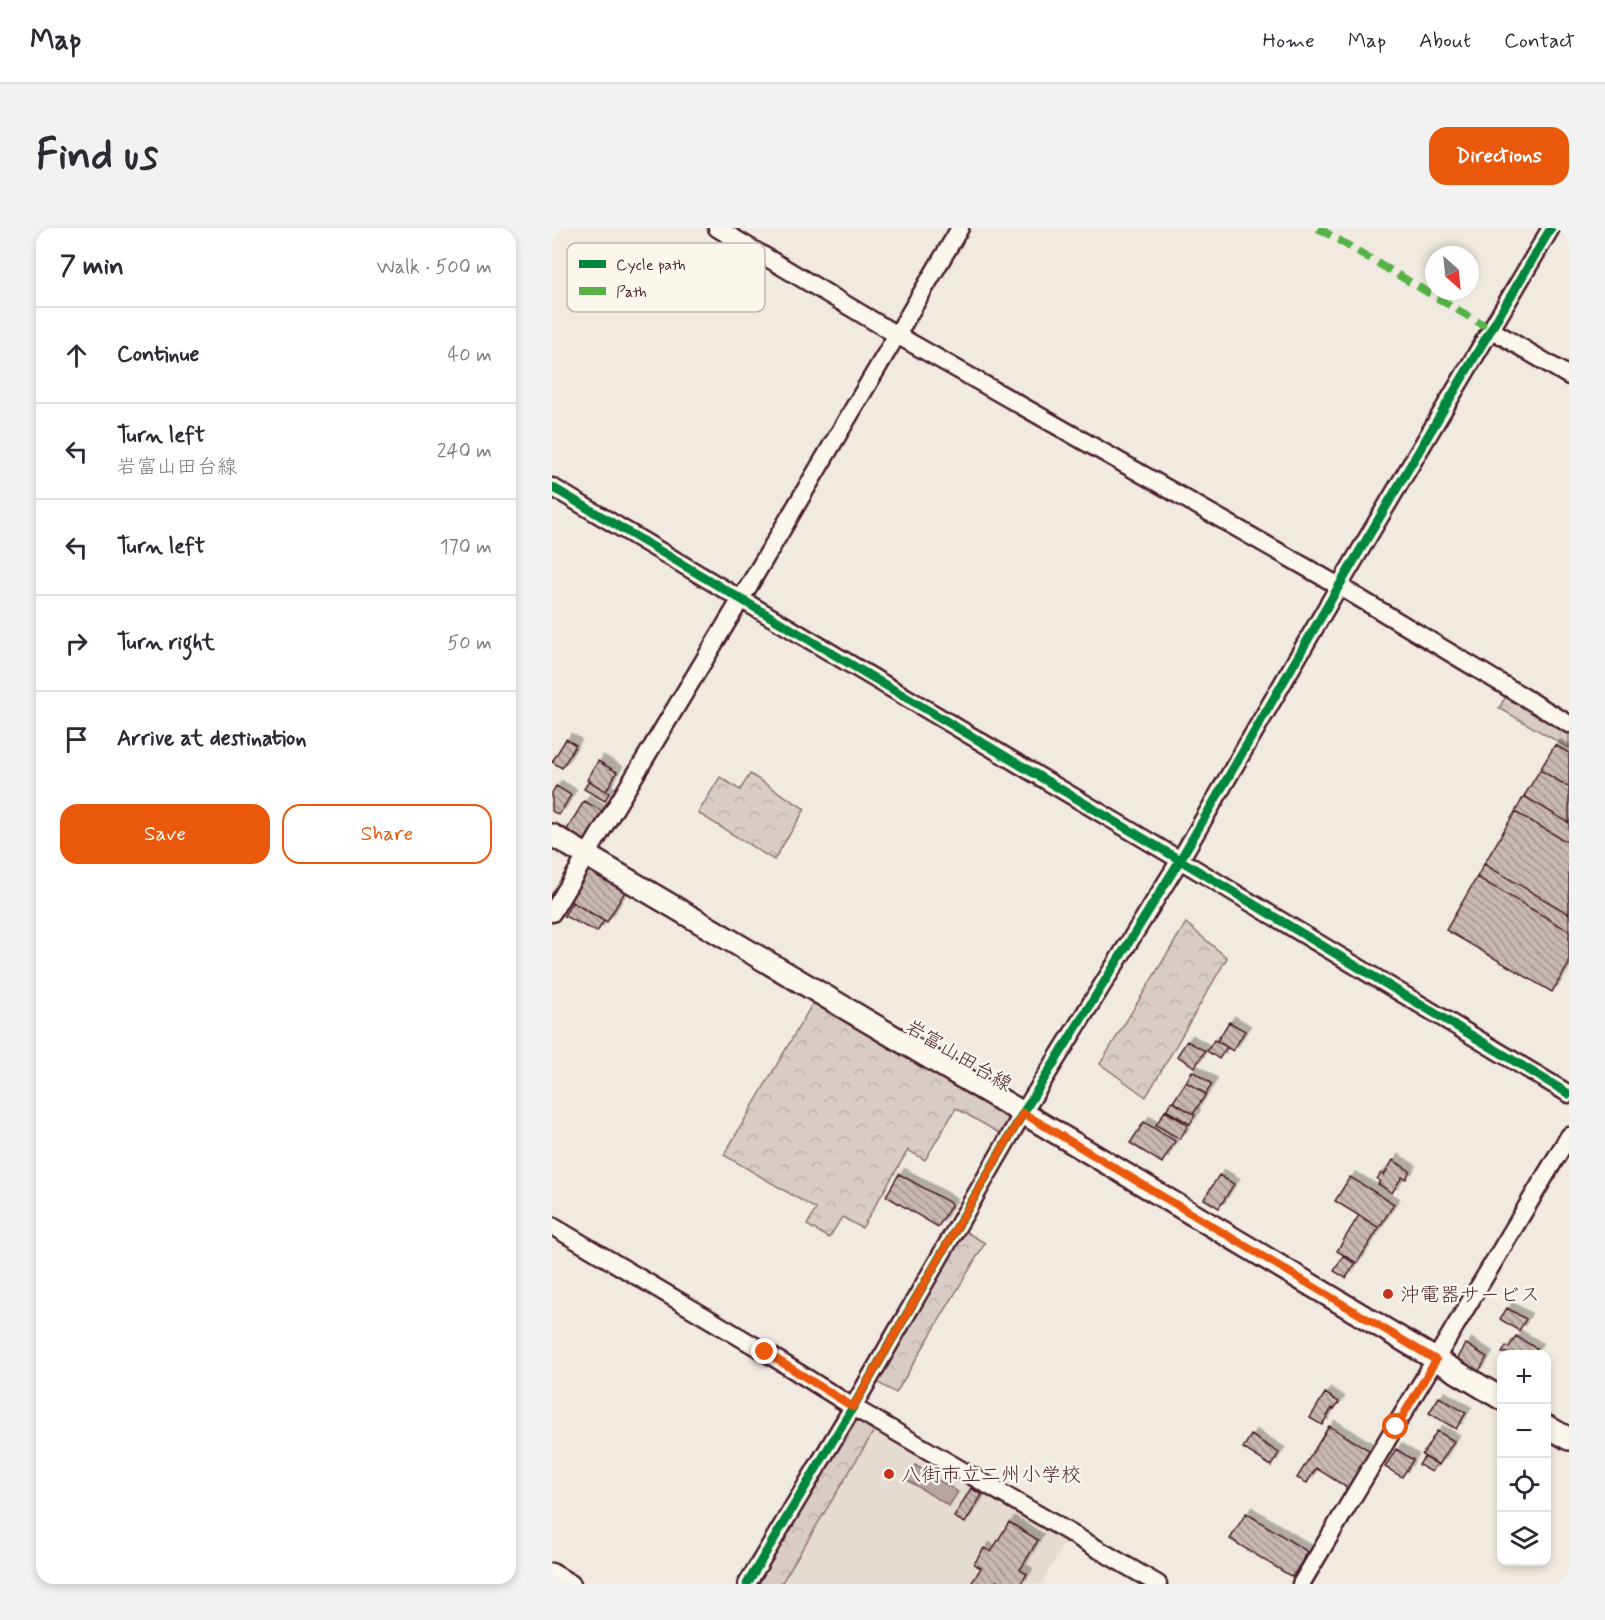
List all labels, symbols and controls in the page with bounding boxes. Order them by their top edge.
text: Map [30,23,81,60]
text: Home [1263,27,1315,55]
text: Map [1348,27,1386,55]
text: About [1419,27,1471,55]
text: Contact [1504,27,1575,55]
button: Directions [1429,127,1569,185]
text: Find us [36,129,158,184]
legend [567,243,765,312]
north arrow [1425,246,1479,300]
text: 7 min [60,250,124,284]
text: Walk · 500 m [377,254,492,281]
text: Cycle path [616,255,686,276]
text: Path [616,282,647,303]
icon: ahead [60,339,93,372]
text: Continue [117,341,199,369]
text: 40 m [448,342,492,369]
text: Turn left [117,422,205,450]
icon: left [60,435,93,468]
text: 240 m [437,438,492,465]
text: 岩富山田台線 [117,454,237,481]
icon: left [60,531,93,564]
text: Turn left [117,533,205,561]
text: 170 m [440,534,492,561]
icon: right [60,627,93,660]
text: Turn right [117,629,215,657]
text: 50 m [447,630,492,657]
icon: arrive [60,723,93,756]
text: Arrive at destination [117,725,307,753]
button: Save [60,804,270,864]
button: Share [282,804,492,864]
street label: 岩富山田台線 [900,1014,1017,1099]
place label: 沖電器サービス [1400,1282,1540,1309]
marker: 沖電器サービス [1381,1287,1395,1301]
route end [751,1338,777,1364]
map controls [1497,1350,1551,1566]
button: + [1497,1350,1551,1404]
button: − [1497,1404,1551,1458]
route start [1382,1413,1408,1439]
button: locate [1497,1458,1551,1512]
place label: 八街市立二州小学校 [901,1462,1081,1489]
marker: 八街市立二州小学校 [882,1467,896,1481]
button: layers [1497,1512,1551,1566]

